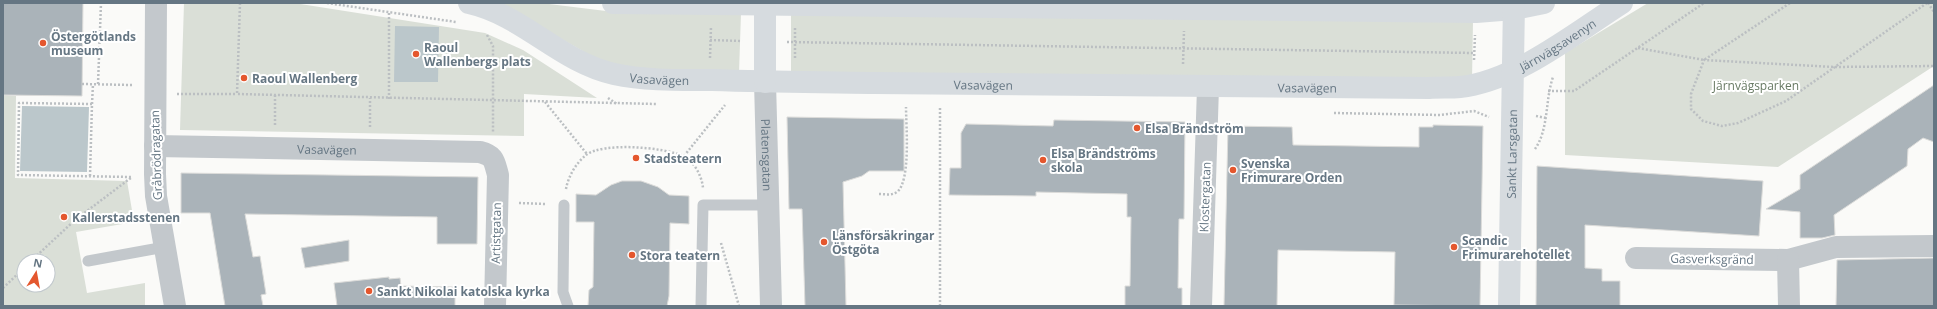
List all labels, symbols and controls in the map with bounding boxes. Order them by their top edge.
street label: Järnvägsavenyn [1515,14,1599,75]
place label: Östergötlands museum [51,28,136,59]
marker: Östergötlands museum [38,38,48,48]
place label: Raoul Wallenbergs plats [424,39,531,70]
marker: Raoul Wallenbergs plats [411,49,421,59]
street label: Vasavägen [629,68,689,89]
place label: Raoul Wallenberg [252,70,358,87]
marker: Raoul Wallenberg [239,73,249,83]
street label: Vasavägen [953,76,1013,93]
park label: Järnvägsparken [1712,77,1799,94]
street label: Vasavägen [1277,79,1337,96]
street label: Sankt Larsgatan [1502,109,1521,199]
street label: Gråbrödragatan [146,110,166,200]
street label: Platensgatan [757,118,776,191]
place label: Elsa Brändström [1145,120,1244,137]
marker: Elsa Brändström [1132,123,1142,133]
street label: Vasavägen [297,140,357,158]
place label: Elsa Brändströms skola [1051,145,1156,176]
place label: Stadsteatern [644,150,722,167]
marker: Stadsteatern [631,153,641,163]
marker: Elsa Brändströms skola [1038,155,1048,165]
place label: Svenska Frimurare Orden [1241,155,1342,186]
street label: Klostergatan [1195,161,1215,233]
marker: Svenska Frimurare Orden [1228,165,1238,175]
street label: Artistgatan [487,202,505,264]
place label: Kallerstadsstenen [72,209,180,226]
marker: Kallerstadsstenen [59,212,69,222]
place label: Länsförsäkringar Östgöta [832,227,935,258]
place label: Scandic Frimurarehotellet [1462,232,1570,263]
marker: Länsförsäkringar Östgöta [819,237,829,247]
marker: Scandic Frimurarehotellet [1449,242,1459,252]
place label: Stora teatern [640,247,720,264]
marker: Stora teatern [627,250,637,260]
street label: Gasverksgränd [1670,250,1754,268]
north arrow [16,253,56,293]
text: N [32,254,44,271]
place label: Sankt Nikolai katolska kyrka [377,283,550,300]
marker: Sankt Nikolai katolska kyrka [364,286,374,296]

